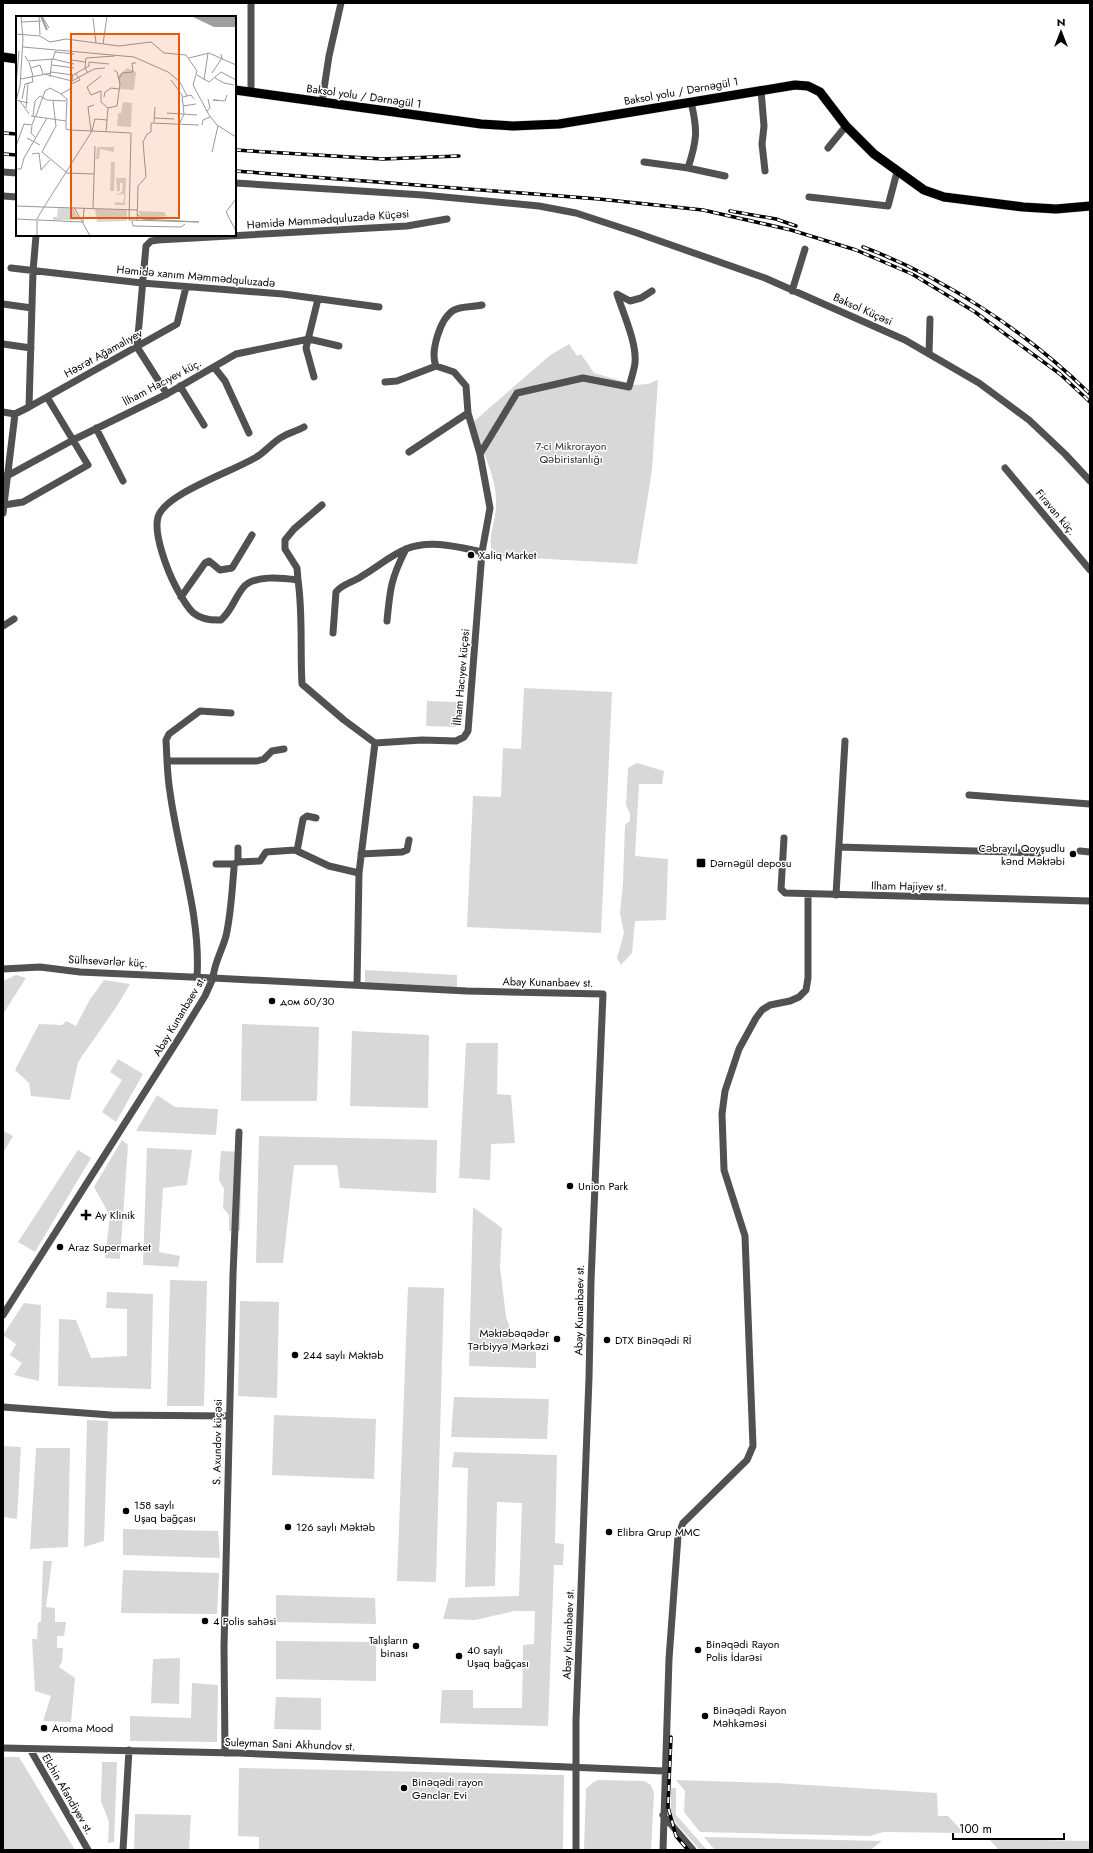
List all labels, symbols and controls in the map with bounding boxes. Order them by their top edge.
north arrow [1041,12,1081,52]
text: N [1057,14,1065,30]
inset map [16,16,236,236]
street label: Baksol yolu / Dərnəgül 1 [623,73,739,109]
street label: Baksol yolu / Dərnəgül 1 [306,80,422,112]
street label: Həmidə Məmmədquluzadə Küçəsi [246,205,410,233]
street label: Həmidə xanım Məmmədquluzadə [116,261,276,291]
street label: Baksol Küçəsi [831,289,895,329]
street label: Həsrət Ağamalıyev [61,325,145,381]
street label: İlham Hacıyev küç. [120,355,204,409]
park label: 7-ci Mikrorayon Qəbiristanlığı [535,438,607,467]
street label: Firavan küç. [1032,486,1080,538]
place label: Xaliq Market [479,547,537,563]
marker: Xaliq Market [466,550,476,560]
street label: İlham Hacıyev küçəsi [449,628,473,726]
place label: Cəbrayıl Qoyşudlu kənd Məktəbi [978,840,1065,869]
marker: Cəbrayıl Qoyşudlu kənd Məktəbi [1068,849,1078,859]
place label: Dərnəgül deposu [710,855,792,871]
marker: Dərnəgül deposu [695,857,707,869]
street label: Ilham Hajiyev st. [871,877,947,895]
street label: Sülhsevərlər küç. [68,951,148,971]
street label: Abay Kunanbaev st. [149,973,209,1059]
street label: Abay Kunanbaev st. [502,973,594,991]
place label: дом 60/30 [280,993,335,1009]
marker: дом 60/30 [267,996,277,1006]
place label: Union Park [578,1178,628,1194]
marker: Union Park [565,1181,575,1191]
place label: Ay Klinik [95,1207,135,1223]
marker: Ay Klinik [80,1209,92,1221]
place label: Araz Supermarket [68,1239,151,1255]
marker: Araz Supermarket [55,1242,65,1252]
street label: Abay Kunanbaev st. [570,1264,588,1356]
place label: Məktəbəqədər Tərbiyyə Mərkəzi [468,1325,549,1354]
place label: DTX Binəqədi Rİ [615,1332,692,1348]
marker: Məktəbəqədər Tərbiyyə Mərkəzi [552,1334,562,1344]
marker: DTX Binəqədi Rİ [602,1335,612,1345]
place label: 244 saylı Məktəb [303,1347,383,1363]
marker: 244 saylı Məktəb [290,1350,300,1360]
street label: S. Axundov küçəsi [208,1399,226,1485]
place label: 158 saylı Uşaq bağçası [134,1497,196,1526]
marker: 158 saylı Uşaq bağçası [121,1506,131,1516]
place label: 126 saylı Məktəb [296,1519,375,1535]
marker: 126 saylı Məktəb [283,1522,293,1532]
place label: Elibra Qrup MMC [617,1524,700,1540]
marker: Elibra Qrup MMC [604,1527,614,1537]
street label: Abay Kunanbaev st. [558,1588,578,1680]
place label: 4 Polis sahəsi [213,1613,277,1629]
marker: 4 Polis sahəsi [200,1616,210,1626]
place label: Talışların binası [369,1632,408,1661]
place label: Binəqədi Rayon Polis İdarəsi [706,1636,780,1665]
marker: Talışların binası [411,1641,421,1651]
place label: 40 saylı Uşaq bağçası [467,1642,529,1671]
marker: Binəqədi Rayon Polis İdarəsi [693,1645,703,1655]
marker: 40 saylı Uşaq bağçası [454,1651,464,1661]
place label: Binəqədi Rayon Məhkəməsi [713,1702,787,1731]
marker: Binəqədi Rayon Məhkəməsi [700,1711,710,1721]
place label: Aroma Mood [52,1720,113,1736]
marker: Aroma Mood [39,1723,49,1733]
street label: Suleyman Sani Akhundov st. [224,1734,356,1754]
street label: Elchin Afandiyev st. [38,1751,98,1837]
place label: Binəqədi rayon Gənclər Evi [412,1774,483,1803]
marker: Binəqədi rayon Gənclər Evi [399,1783,409,1793]
scale bar [953,1815,1064,1841]
text: 100 m [959,1820,992,1838]

